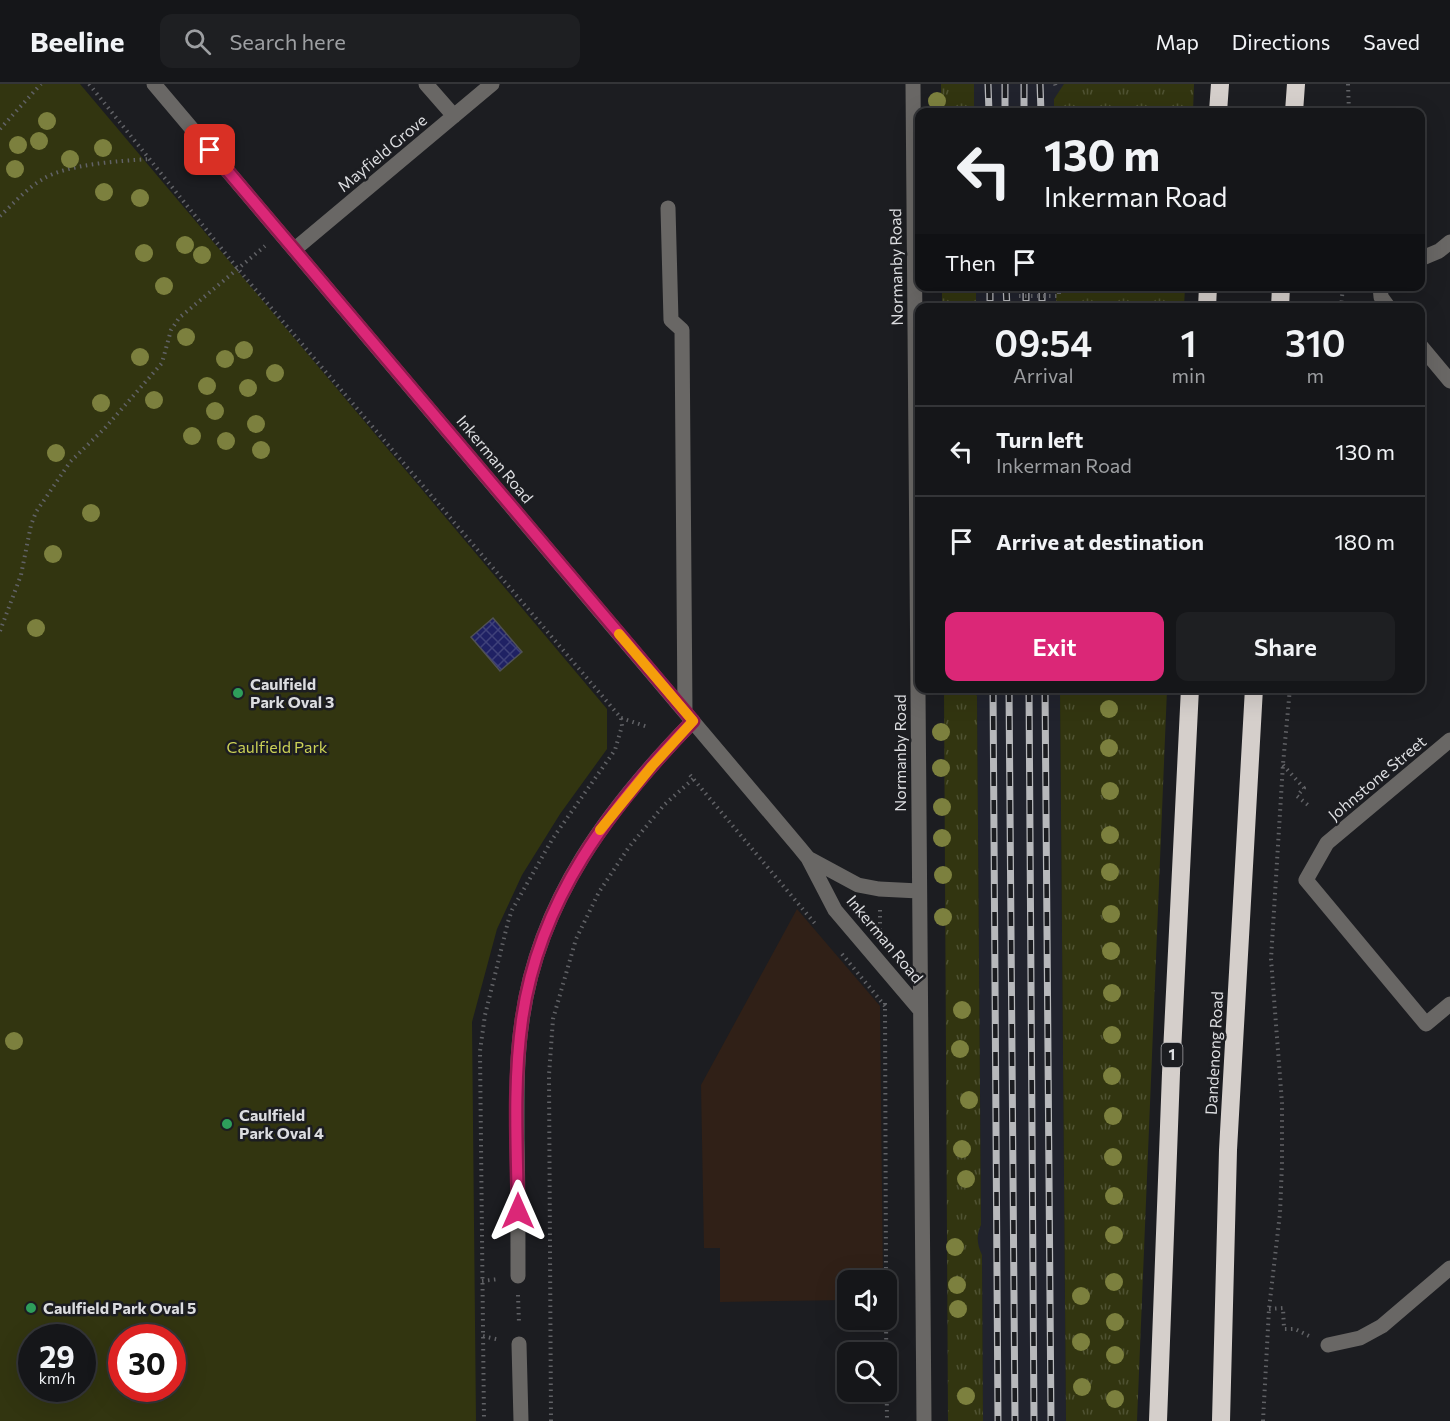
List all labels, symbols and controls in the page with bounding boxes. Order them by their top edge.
search box [160,14,580,68]
text: Beeline [30,24,124,58]
icon: search [181,25,214,58]
text: Search here [229,28,346,55]
text: Map [1156,29,1199,54]
text: Directions [1232,29,1330,54]
text: Saved [1363,29,1420,54]
street label: Mayfield Grove [333,110,430,195]
pin [184,124,235,175]
text: 130 m [1044,128,1160,180]
icon: left [945,132,1023,210]
icon: arrive [193,133,226,166]
text: Inkerman Road [1044,180,1227,213]
street label: Normanby Road [885,208,906,326]
icon: arrive [1008,246,1041,279]
text: Then [945,249,996,276]
text: 09:54 [994,320,1092,364]
text: 1 [1181,320,1197,364]
text: 310 [1285,320,1346,364]
text: Arrival [1013,363,1074,387]
text: min [1172,363,1206,387]
text: m [1307,363,1324,387]
street label: Inkerman Road [453,411,538,506]
text: Turn left [996,426,1083,453]
icon: left [945,435,978,468]
text: 130 m [1335,438,1395,465]
text: Inkerman Road [996,453,1132,477]
icon: arrive [945,525,978,558]
text: Arrive at destination [996,528,1204,555]
text: 180 m [1334,528,1395,555]
button: Exit [945,612,1164,681]
button: Share [1176,612,1395,681]
place label: Caulfield Park Oval 3 [250,674,334,711]
marker: Caulfield Park Oval 3 [231,686,245,700]
street label: Normanby Road [890,694,909,812]
street label: Johnstone Street [1324,731,1430,824]
park label: Caulfield Park [226,737,328,756]
street label: Inkerman Road [843,891,928,986]
street label: Dandenong Road [1201,991,1226,1115]
road number: 1 [1162,1043,1182,1067]
place label: Caulfield Park Oval 4 [239,1105,324,1142]
marker: Caulfield Park Oval 4 [220,1117,234,1131]
position arrow [486,1179,550,1243]
map controls [837,1270,897,1402]
button: sound [837,1270,897,1330]
place label: Caulfield Park Oval 5 [43,1298,196,1317]
marker: Caulfield Park Oval 5 [24,1301,38,1315]
speed limit sign: 30 [108,1324,186,1402]
text: 29 [39,1337,75,1374]
button: search [837,1342,897,1402]
text: km/h [39,1369,75,1387]

